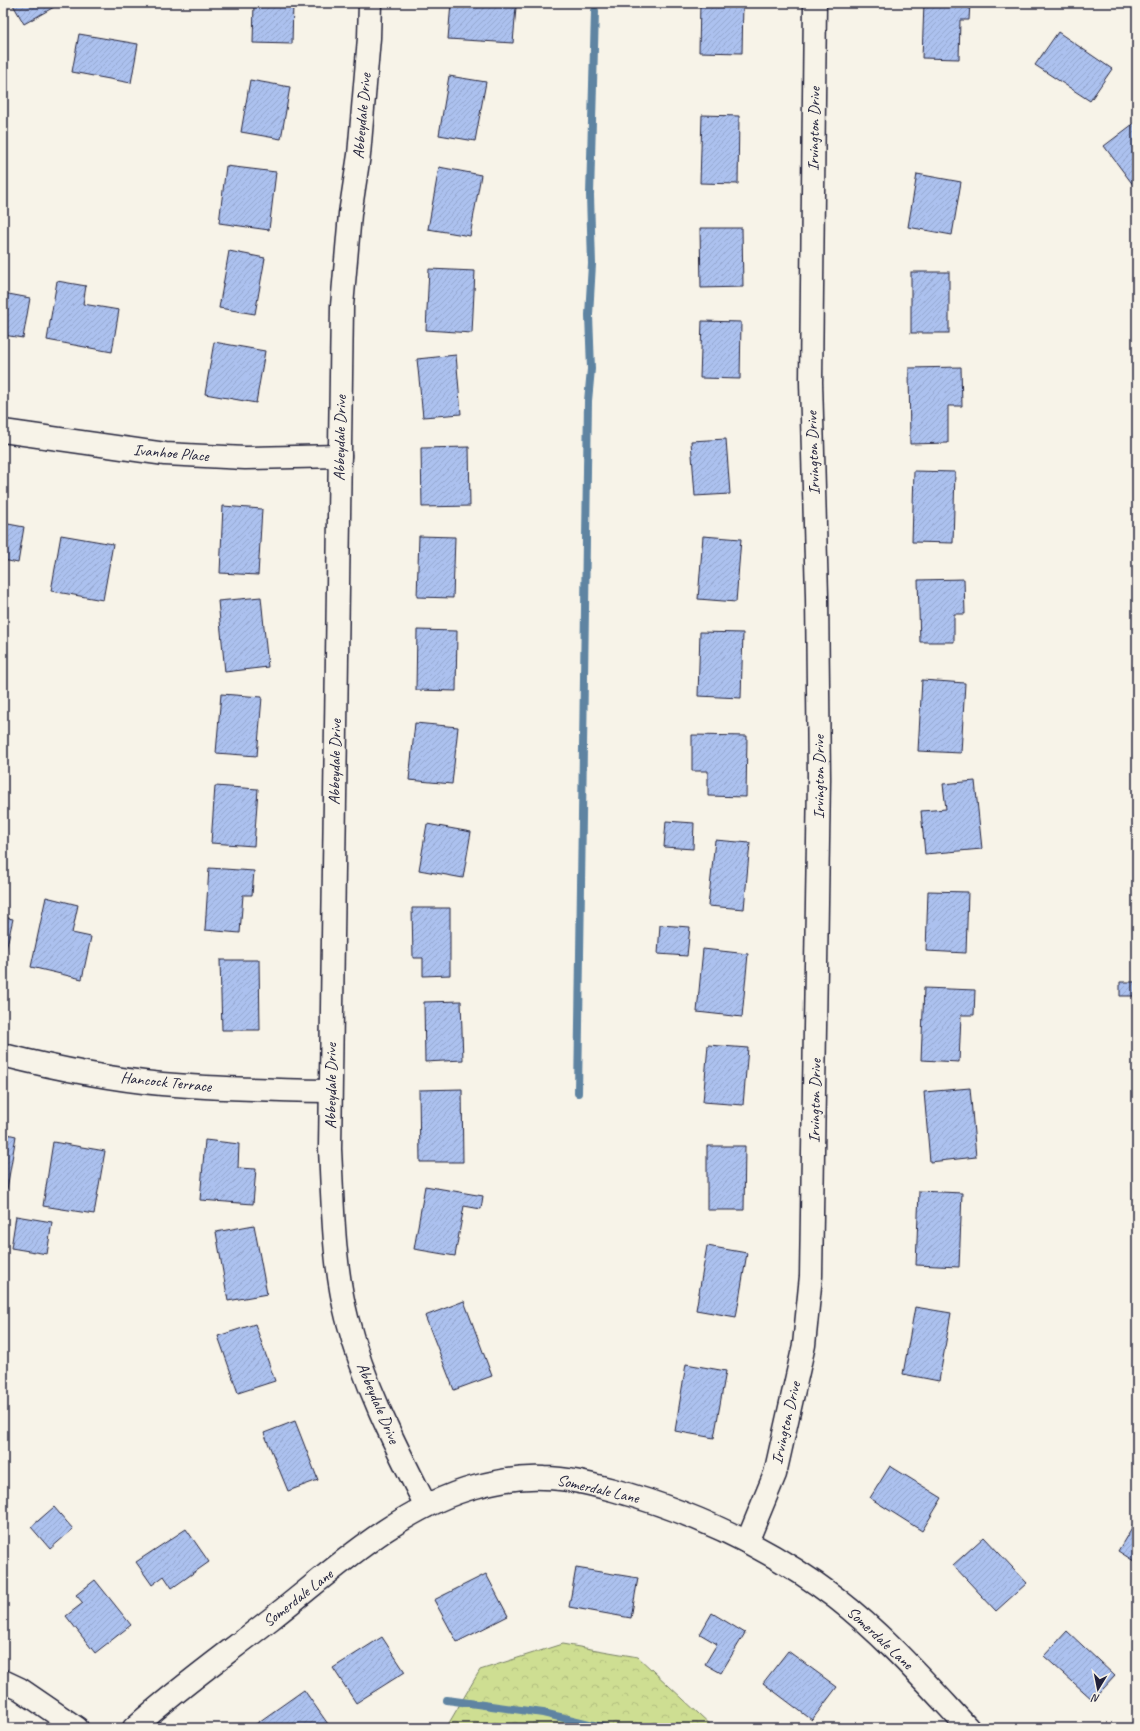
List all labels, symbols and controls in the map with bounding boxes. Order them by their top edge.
street label: Abbeydale Drive [348,71,376,160]
street label: Irvington Drive [803,85,825,171]
street label: Abbeydale Drive [329,393,351,481]
street label: Irvington Drive [801,409,824,495]
street label: Ivanhoe Place [133,440,211,466]
street label: Abbeydale Drive [324,717,346,805]
street label: Irvington Drive [809,733,829,819]
street label: Abbeydale Drive [321,1041,341,1129]
street label: Irvington Drive [804,1057,826,1143]
street label: Hancock Terrace [120,1067,214,1097]
street label: Abbeydale Drive [352,1360,405,1448]
street label: Irvington Drive [767,1378,806,1466]
street label: Somerdale Lane [555,1470,643,1509]
street label: Somerdale Lane [259,1563,338,1632]
street label: Somerdale Lane [843,1602,919,1675]
north arrow [1078,1669,1118,1709]
text: N [1090,1691,1101,1706]

